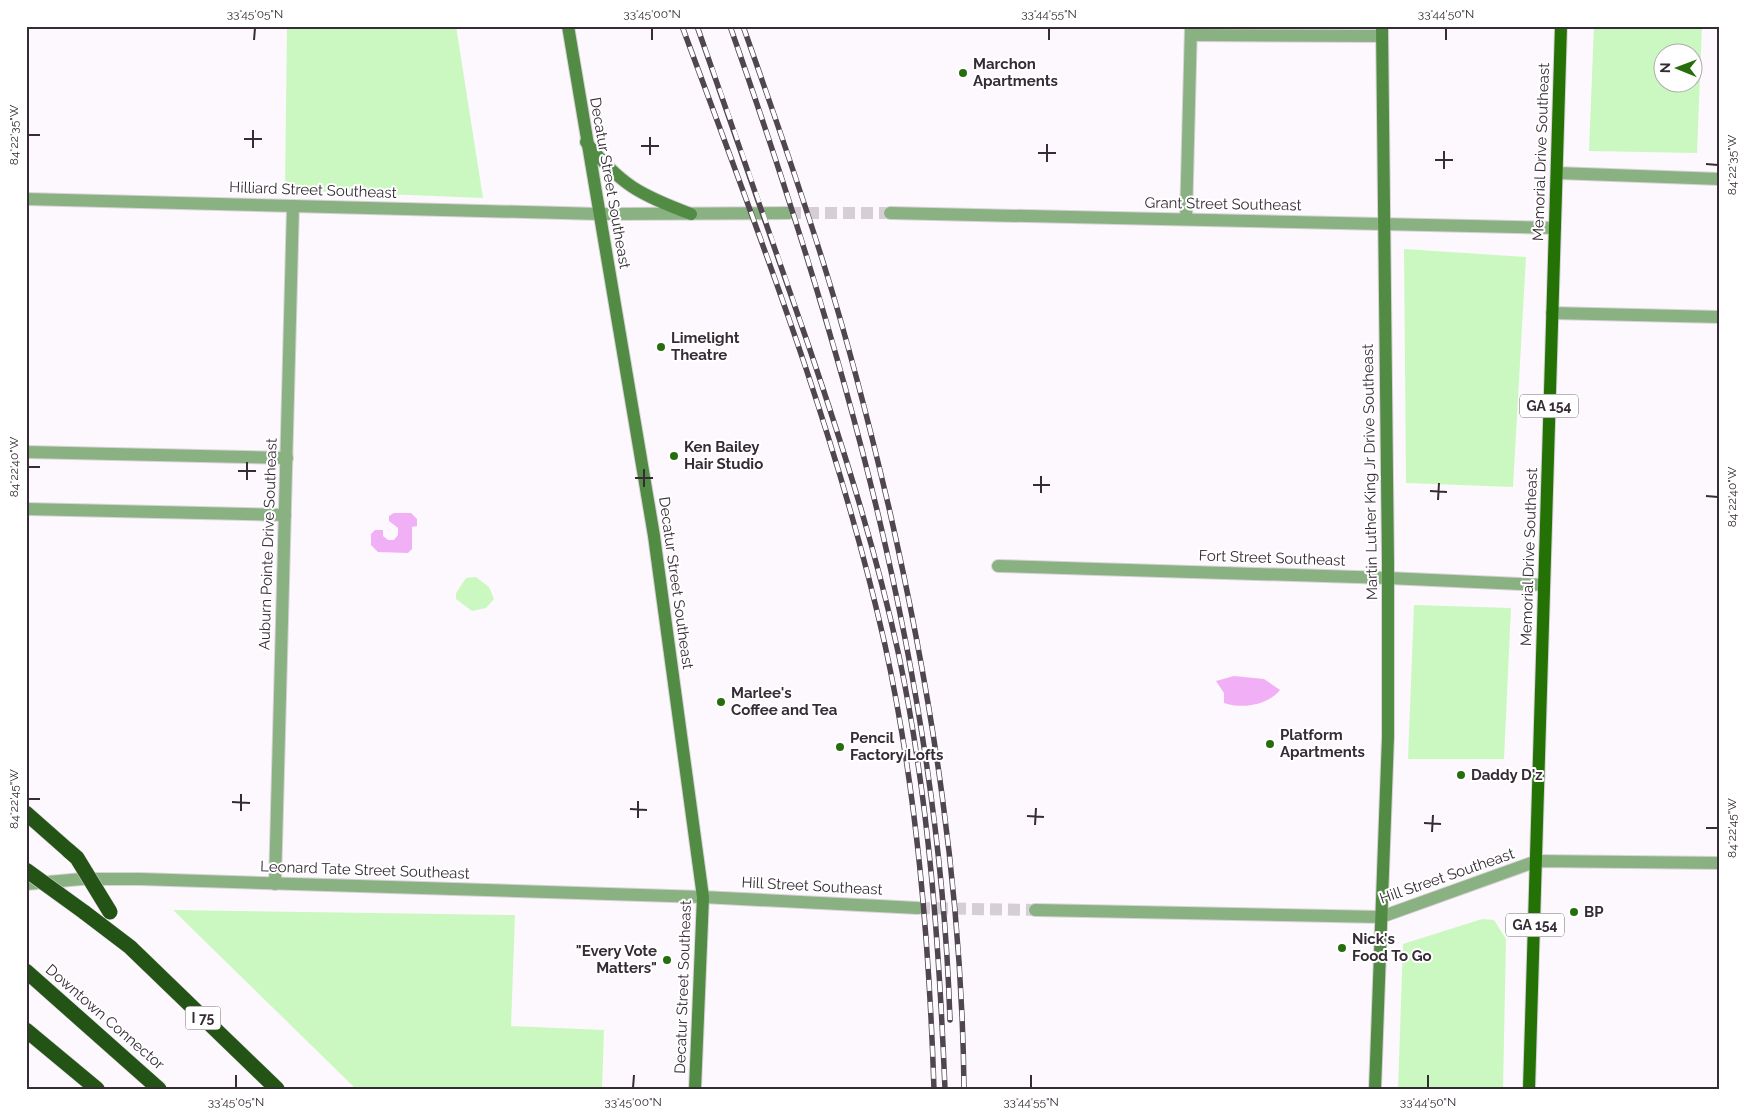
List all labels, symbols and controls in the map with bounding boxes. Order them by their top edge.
text: 33°45'05"N [227,7,283,21]
text: 33°45'00"N [623,7,681,21]
text: 33°44'55"N [1021,7,1077,21]
text: 33°44'50"N [1418,7,1474,21]
north arrow [1654,42,1704,92]
place label: Marchon Apartments [973,55,1058,90]
text: N [1657,62,1673,73]
street label: Memorial Drive Southeast [1529,63,1553,241]
marker: Marchon Apartments [957,67,969,79]
street label: Decatur Street Southeast [586,96,634,270]
text: 84°22'35"W [7,104,21,165]
text: 84°22'35"W [1725,134,1739,195]
street label: Hilliard Street Southeast [229,178,397,202]
street label: Grant Street Southeast [1144,194,1302,214]
place label: Limelight Theatre [671,329,740,364]
marker: Limelight Theatre [655,341,667,353]
street label: Martin Luther King Jr Drive Southeast [1359,344,1381,600]
road number: GA 154 [1520,394,1578,418]
text: 84°22'40"W [7,436,21,497]
street label: Auburn Pointe Drive Southeast [255,438,281,650]
place label: Ken Bailey Hair Studio [684,438,763,473]
marker: Ken Bailey Hair Studio [668,450,680,462]
text: 84°22'40"W [1725,466,1739,527]
street label: Memorial Drive Southeast [1517,468,1541,646]
street label: Decatur Street Southeast [655,496,697,670]
street label: Fort Street Southeast [1198,546,1346,570]
place label: Marlee's Coffee and Tea [731,684,838,719]
marker: Marlee's Coffee and Tea [715,696,727,708]
place label: Platform Apartments [1280,726,1365,761]
place label: Pencil Factory Lofts [850,729,944,764]
marker: Platform Apartments [1264,738,1276,750]
marker: Pencil Factory Lofts [834,741,846,753]
place label: Daddy D'z [1471,766,1543,784]
text: 84°22'45"W [7,769,21,829]
marker: Daddy D'z [1455,769,1467,781]
text: 84°22'45"W [1725,798,1739,858]
street label: Hill Street Southeast [1377,844,1517,908]
street label: Leonard Tate Street Southeast [260,857,470,883]
street label: Hill Street Southeast [741,873,883,899]
street label: Decatur Street Southeast [671,900,695,1074]
place label: BP [1584,903,1604,921]
marker: BP [1568,906,1580,918]
road number: GA 154 [1506,914,1564,936]
place label: Nick's Food To Go [1352,930,1432,965]
place label: "Every Vote Matters" [576,942,657,977]
marker: Nick's Food To Go [1336,942,1348,954]
marker: "Every Vote Matters" [661,954,673,966]
street label: Downtown Connector [42,961,169,1074]
road number: I 75 [186,1006,220,1030]
text: 33°45'05"N [208,1095,264,1109]
text: 33°45'00"N [604,1095,662,1109]
text: 33°44'55"N [1003,1095,1059,1109]
text: 33°44'50"N [1400,1095,1456,1109]

